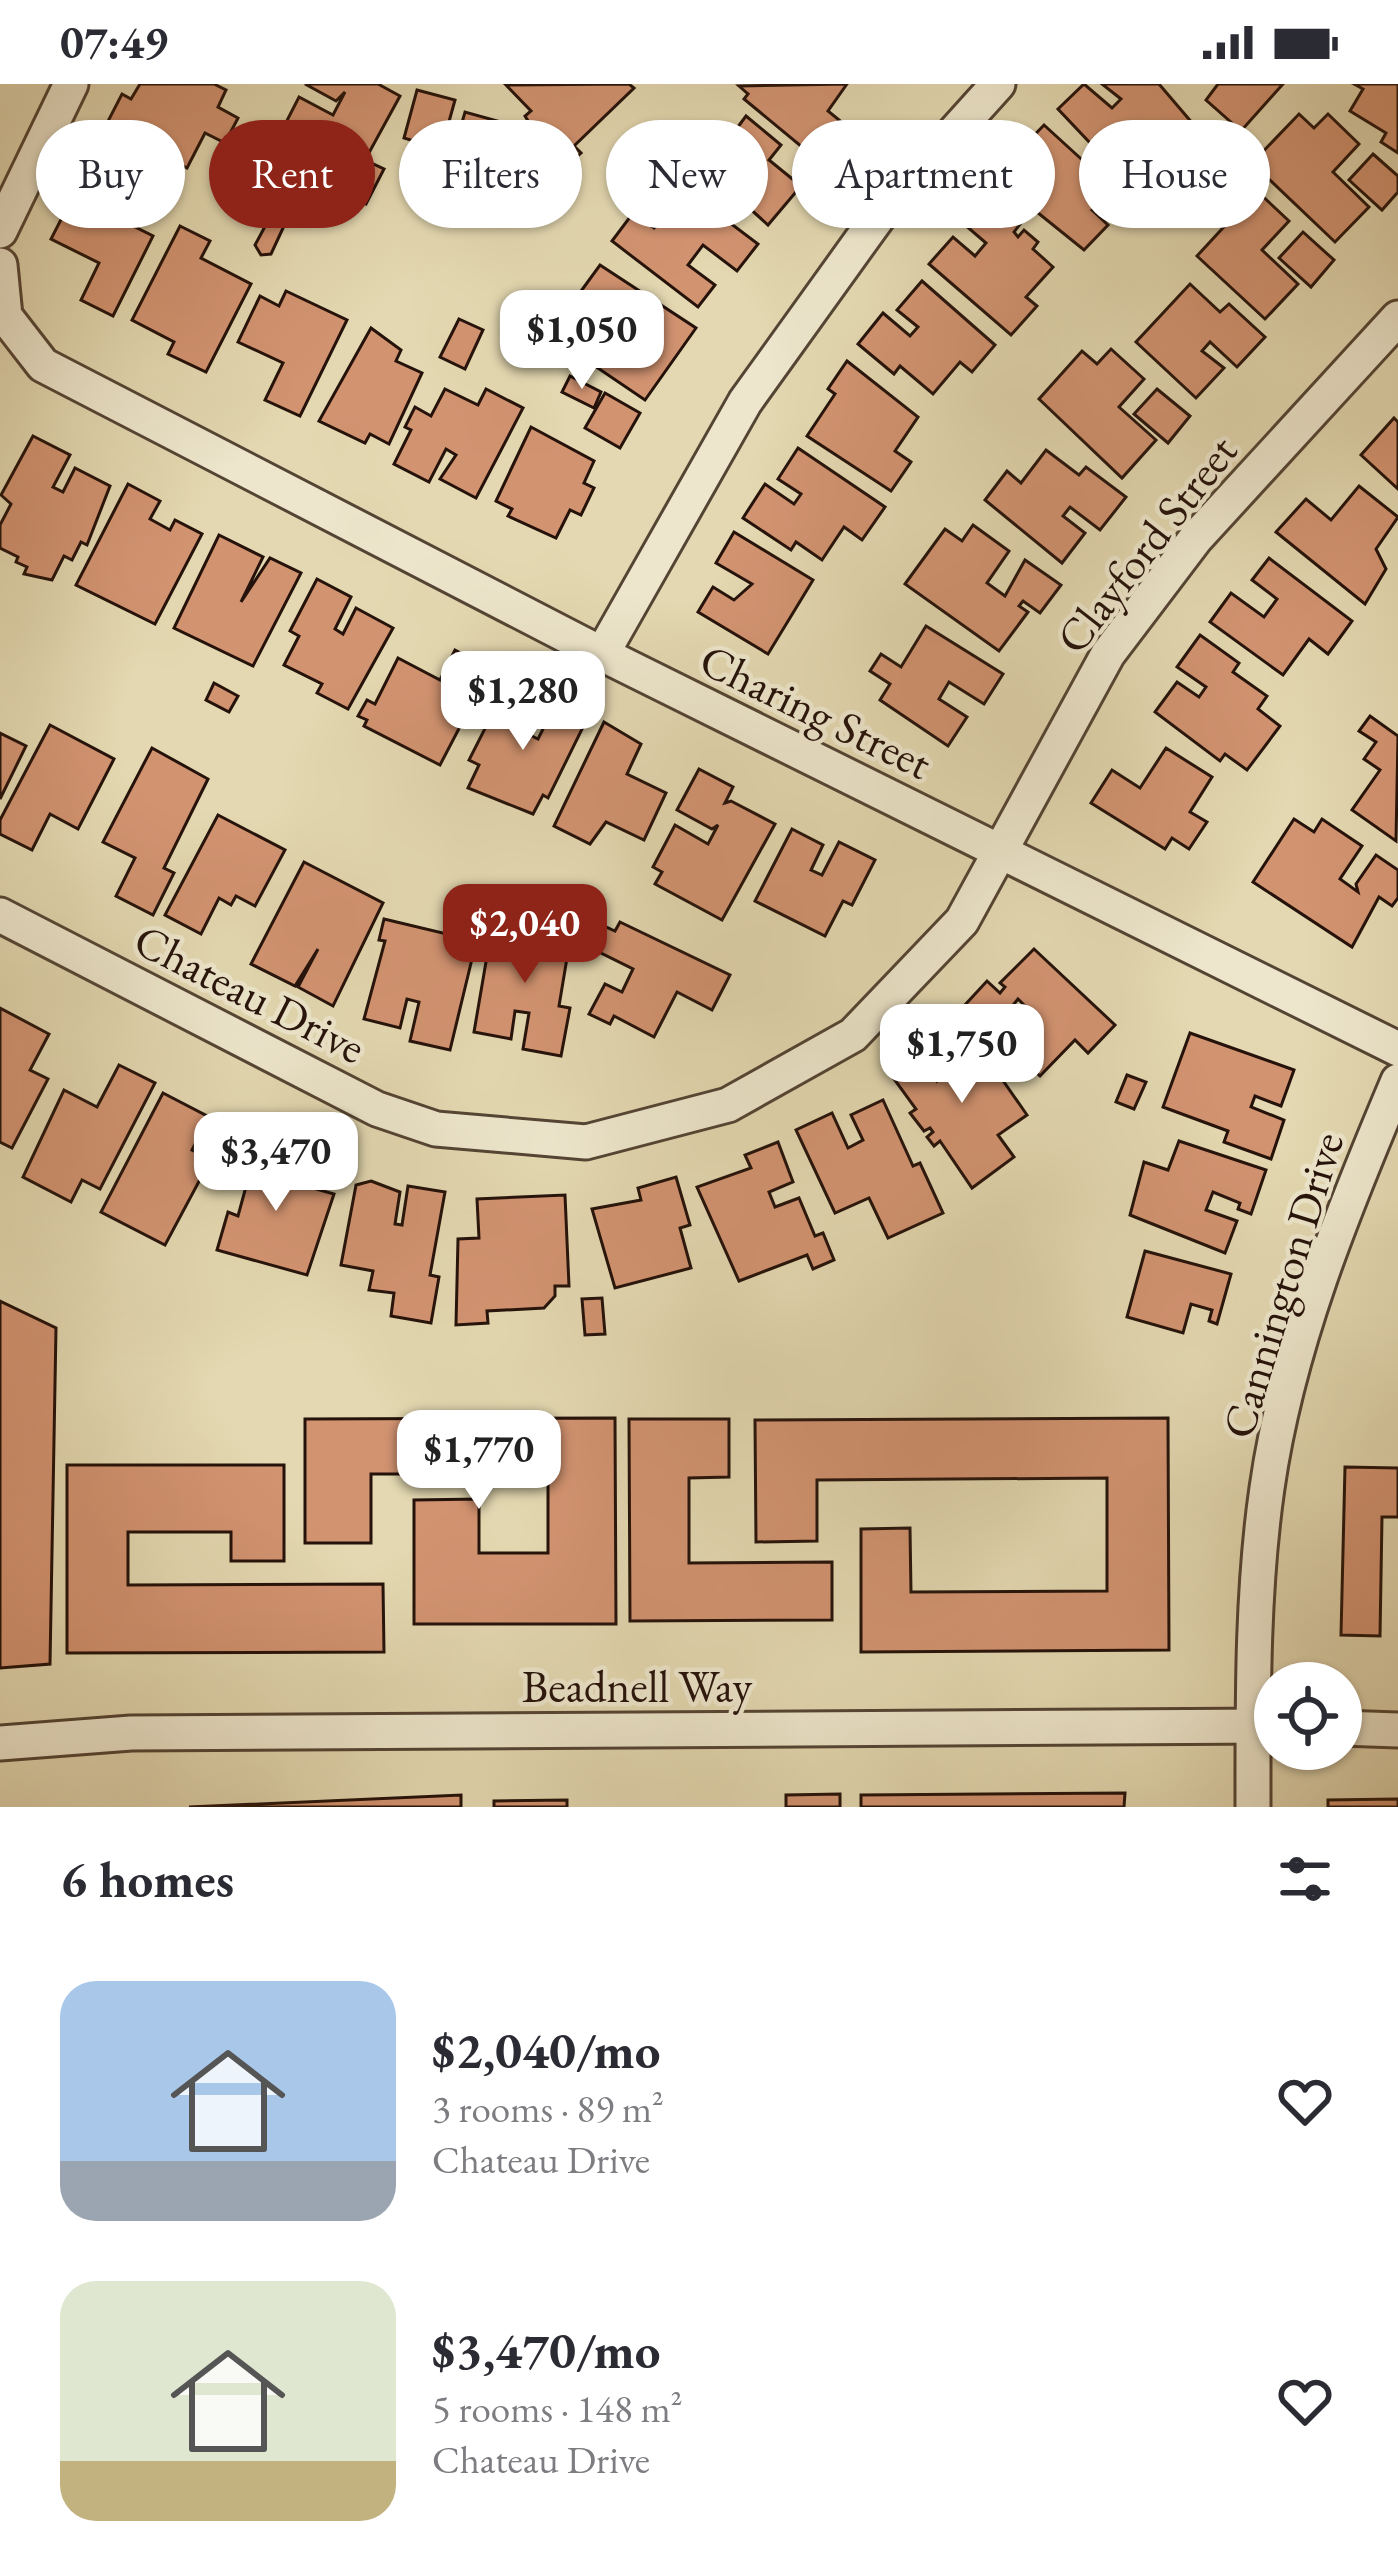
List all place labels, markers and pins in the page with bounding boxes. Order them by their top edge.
pin: $1,050 [484,290,680,392]
pin: $1,280 [425,651,621,753]
pin: $2,040 [427,884,623,986]
pin: $1,750 [864,1004,1060,1106]
pin: $3,470 [178,1112,374,1214]
pin: $1,770 [381,1410,577,1512]

